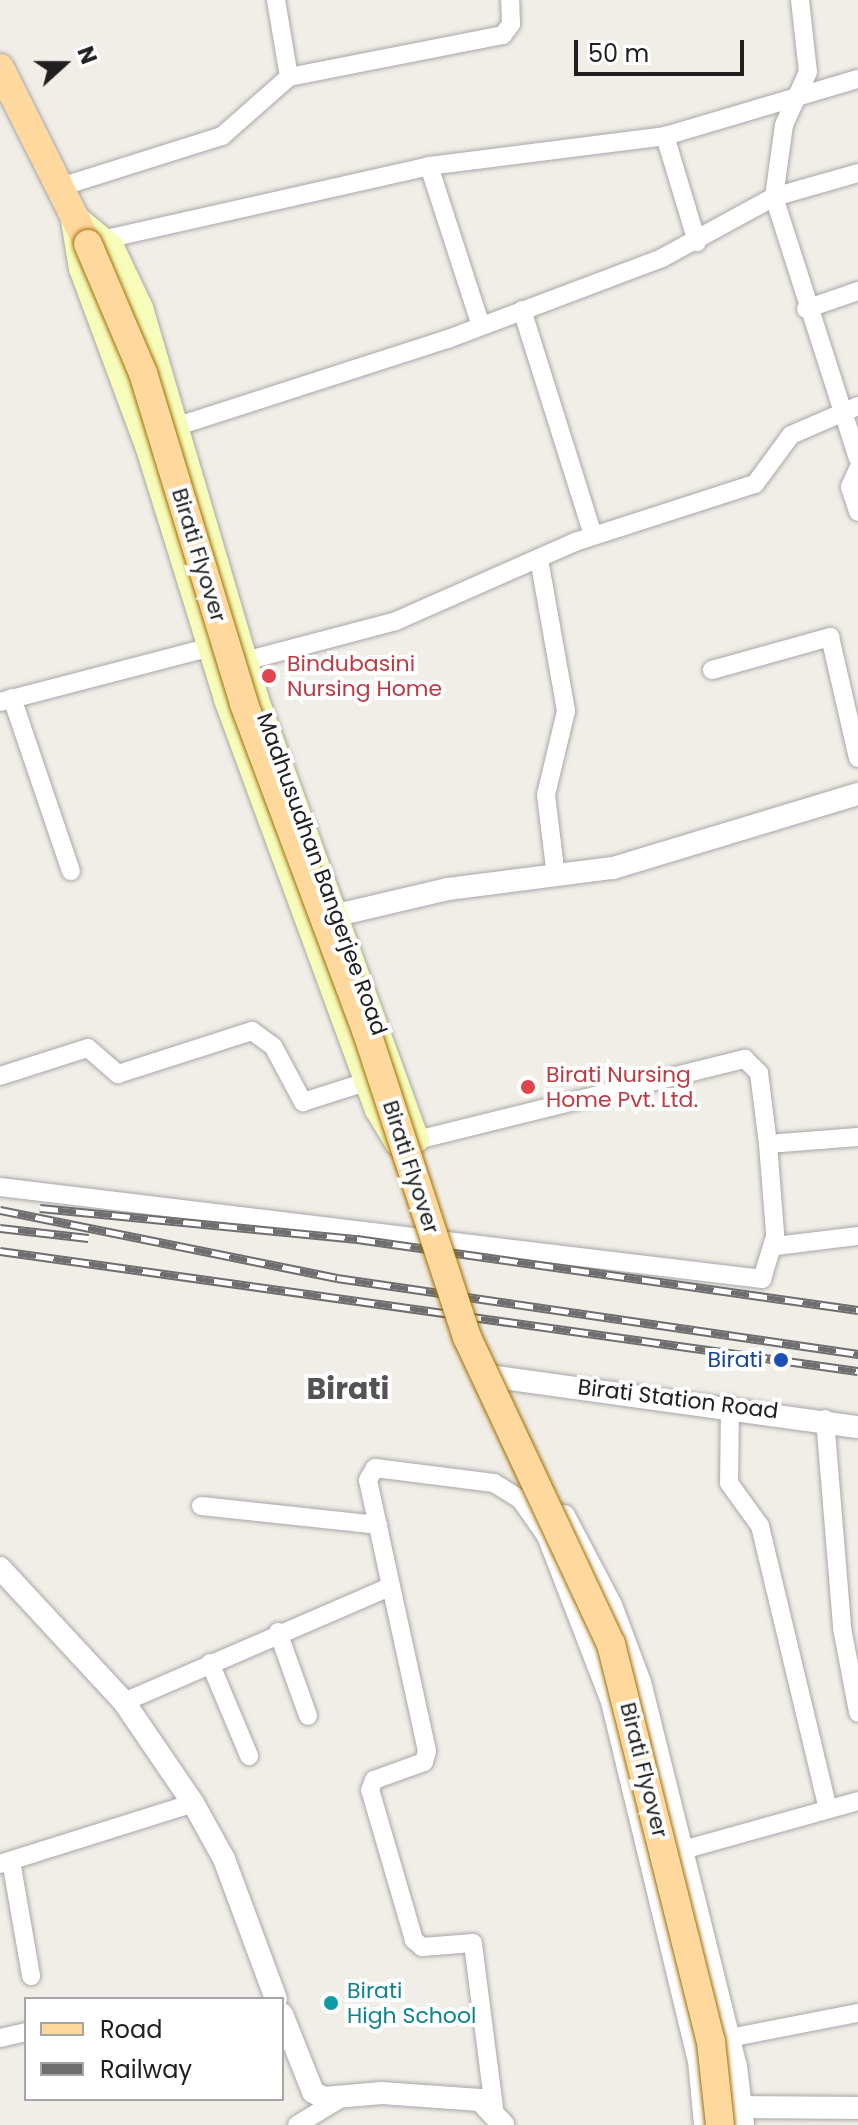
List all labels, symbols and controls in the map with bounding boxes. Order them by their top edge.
north arrow [24,24,104,104]
scale bar [578,24,748,74]
text: 50 m [588,37,649,70]
text: N [69,42,104,68]
street label: Birati Flyover [166,485,232,625]
place label: Bindubasini Nursing Home [287,650,442,702]
marker: Bindubasini Nursing Home [258,665,280,687]
street label: Madhusudhan Bangerjee Road [251,709,393,1039]
place label: Birati Nursing Home Pvt. Ltd. [546,1061,698,1112]
marker: Birati Nursing Home Pvt. Ltd. [517,1076,539,1098]
street label: Birati Flyover [377,1097,445,1237]
place label: Birati [708,1347,763,1373]
marker: Birati [770,1349,792,1371]
district label: Birati [307,1371,389,1407]
street label: Birati Station Road [576,1374,780,1424]
street label: Birati Flyover [614,1700,674,1840]
place label: Birati High School [347,1977,476,2028]
marker: Birati High School [322,1994,340,2012]
legend [24,1997,284,2101]
text: Road [100,2013,162,2046]
text: Railway [100,2053,192,2086]

